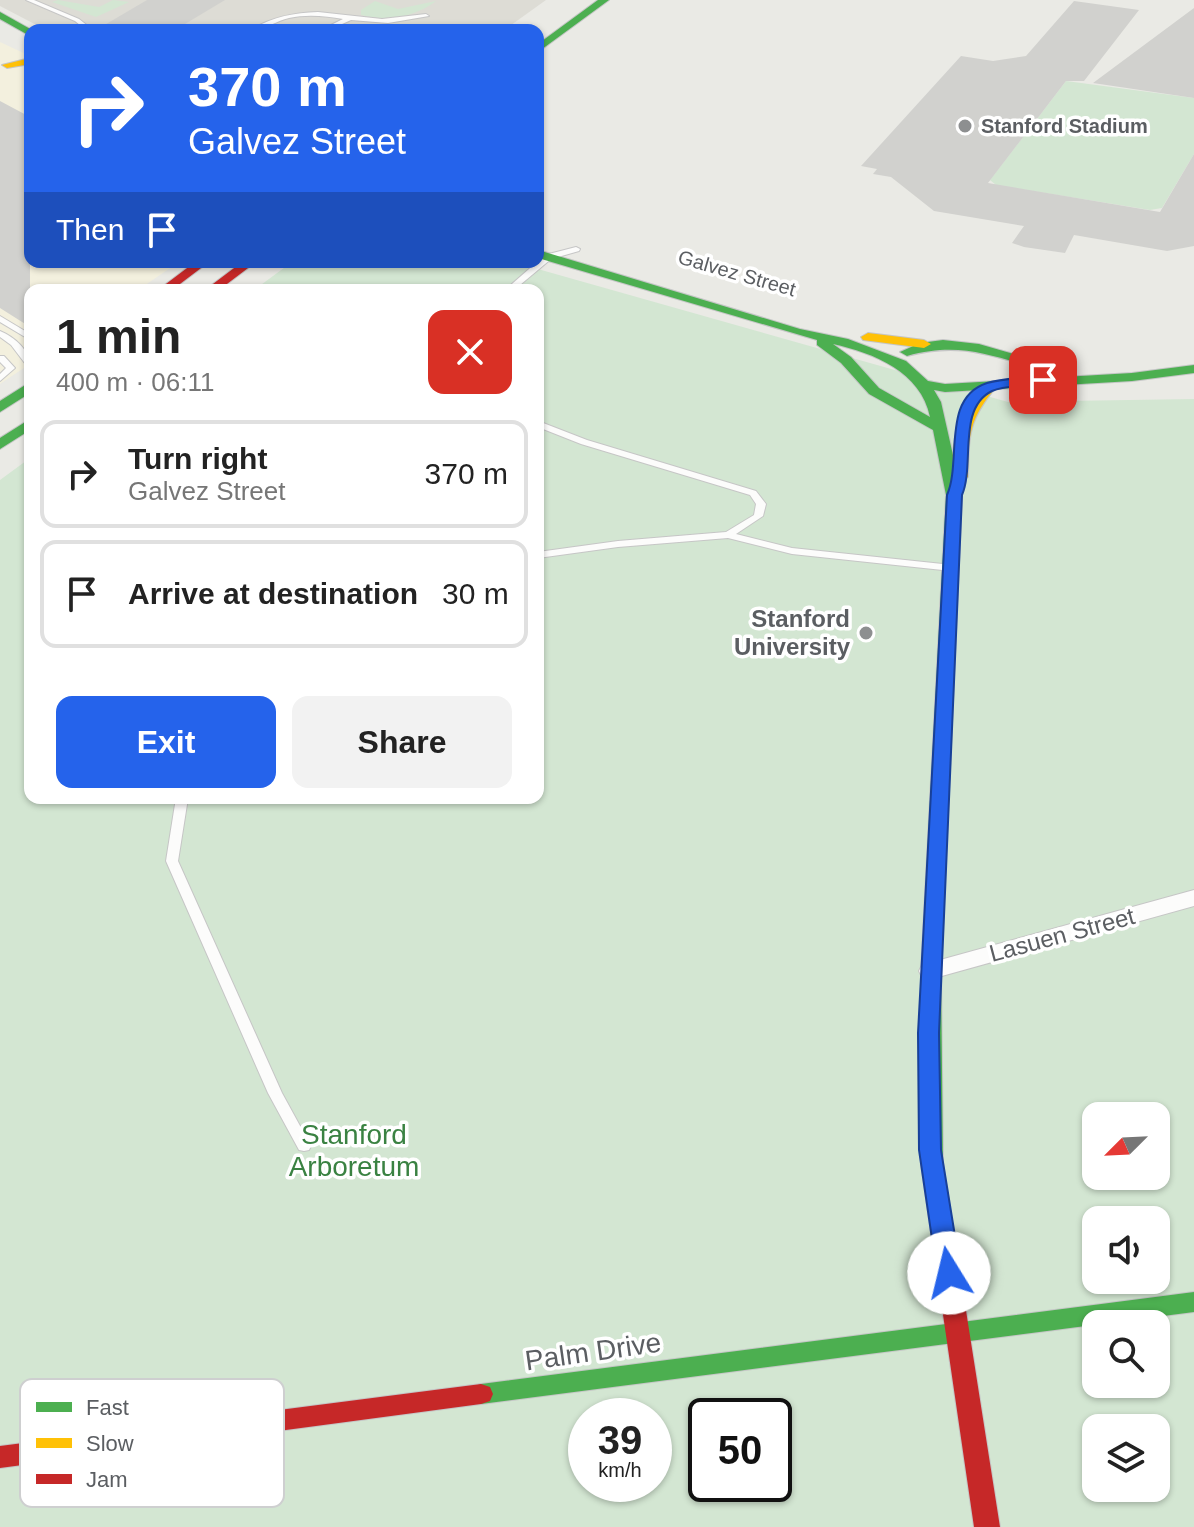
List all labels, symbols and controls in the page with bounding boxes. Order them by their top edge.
text: 370 m [188,55,347,118]
icon: right [56,56,160,160]
place label: Stanford Stadium [981,115,1148,137]
marker: Stanford Stadium [956,117,974,135]
text: Galvez Street [188,121,406,162]
icon: arrive [140,208,184,252]
text: Then [56,213,124,246]
street label: Galvez Street [676,246,799,300]
text: 1 min [56,310,181,363]
button: close [428,310,512,394]
pin [1009,346,1077,414]
icon: arrive [1021,358,1065,402]
text: 400 m · 06:11 [56,367,215,397]
text: Turn right [128,442,267,475]
icon: right [60,452,104,496]
text: 370 m [425,457,508,490]
text: Galvez Street [128,476,286,506]
icon: arrive [60,572,104,616]
text: Arrive at destination [128,577,418,610]
text: 30 m [442,577,509,610]
place label: Stanford University [734,605,851,660]
marker: Stanford University [857,624,875,642]
button: Exit [56,696,276,788]
button: Share [292,696,512,788]
street label: Lasuen Street [986,902,1138,967]
north arrow [1082,1102,1170,1190]
map controls [1082,1102,1170,1502]
park label: Stanford Arboretum [289,1119,419,1182]
button: sound [1082,1206,1170,1294]
position arrow [907,1231,991,1315]
button: search [1082,1310,1170,1398]
street label: Palm Drive [523,1327,663,1376]
legend [20,1379,284,1507]
text: Fast [86,1395,129,1420]
speed limit sign: 50 [688,1398,792,1502]
button: layers [1082,1414,1170,1502]
text: 39 [598,1418,642,1462]
text: Slow [86,1431,134,1456]
text: km/h [598,1459,642,1481]
text: Jam [86,1467,128,1492]

